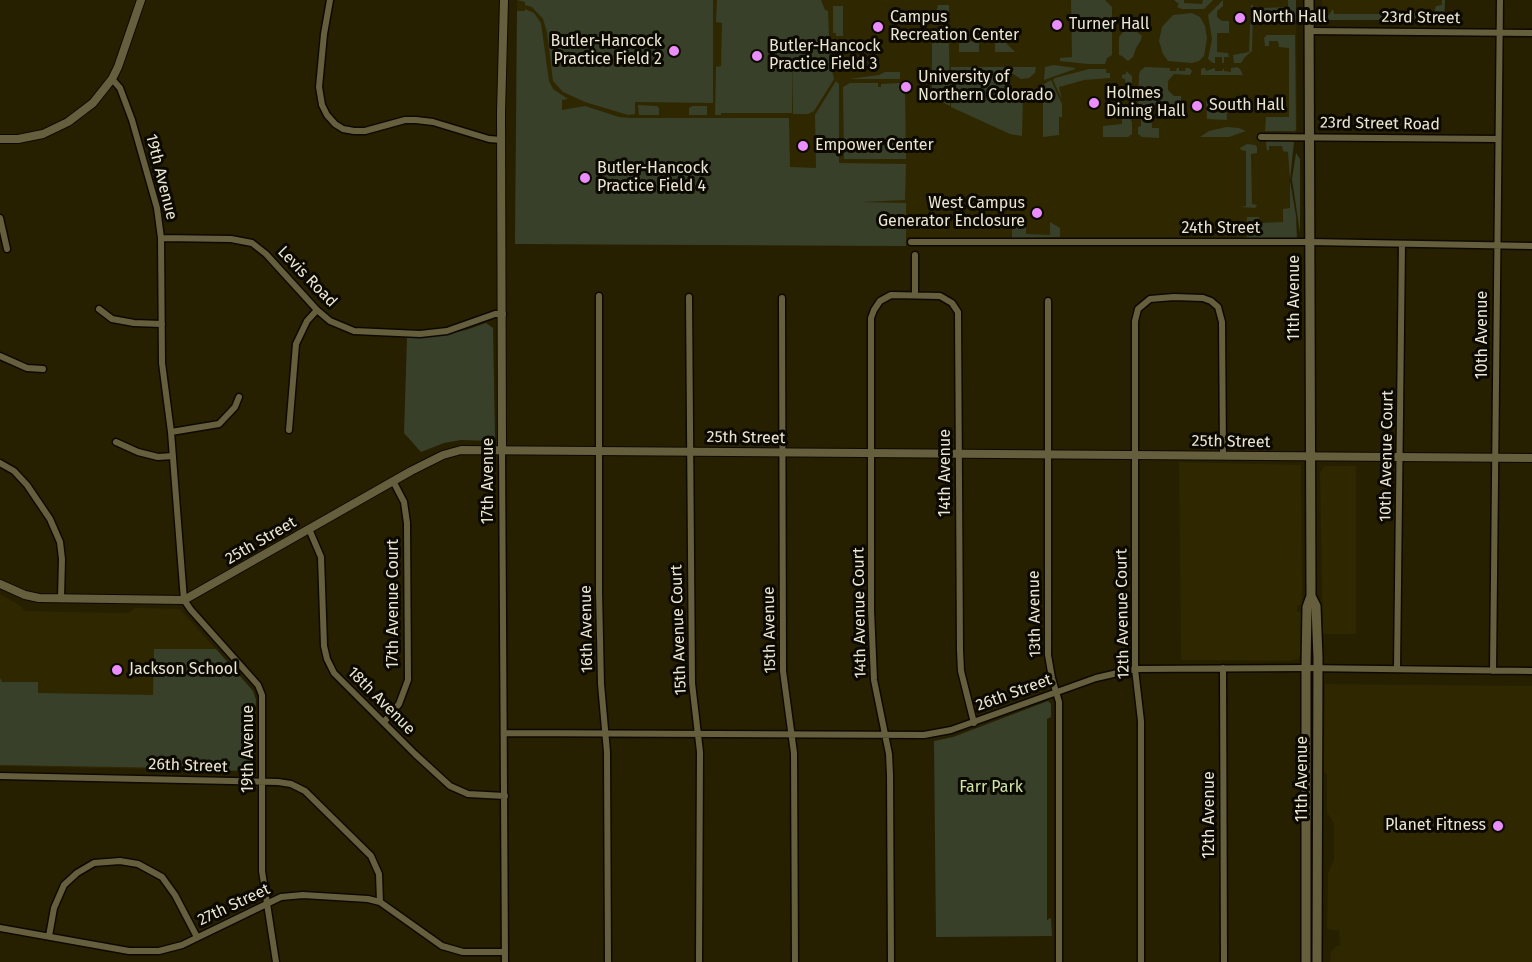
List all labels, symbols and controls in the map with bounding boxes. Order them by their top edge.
place label: Campus Recreation Center [890,8,1019,46]
place label: North Hall [1252,8,1327,28]
street label: 23rd Street [1381,8,1461,28]
marker: North Hall [1233,11,1247,25]
place label: Turner Hall [1069,15,1149,35]
marker: Turner Hall [1050,18,1064,32]
marker: Campus Recreation Center [871,20,885,34]
place label: Butler-Hancock Practice Field 2 [550,32,662,70]
place label: Butler-Hancock Practice Field 3 [769,37,881,75]
marker: Butler-Hancock Practice Field 2 [667,44,681,58]
marker: Butler-Hancock Practice Field 3 [750,49,764,63]
place label: University of Northern Colorado [918,68,1053,106]
marker: University of Northern Colorado [899,80,913,94]
place label: Holmes Dining Hall [1106,84,1185,122]
marker: Holmes Dining Hall [1087,96,1101,110]
place label: South Hall [1209,96,1285,116]
marker: South Hall [1190,99,1204,113]
street label: 23rd Street Road [1320,113,1440,135]
street label: 19th Avenue [141,132,181,222]
place label: Empower Center [815,136,934,156]
marker: Empower Center [796,139,810,153]
place label: Butler-Hancock Practice Field 4 [597,159,709,197]
marker: Butler-Hancock Practice Field 4 [578,171,592,185]
place label: West Campus Generator Enclosure [878,194,1025,232]
marker: West Campus Generator Enclosure [1030,206,1044,220]
street label: 24th Street [1182,219,1260,239]
street label: Levis Road [273,243,341,311]
street label: 11th Avenue [1285,255,1305,341]
street label: 10th Avenue [1473,291,1493,379]
street label: 10th Avenue Court [1376,390,1398,522]
street label: 25th Street [707,428,785,448]
street label: 14th Avenue [936,429,956,517]
street label: 25th Street [1192,432,1270,452]
street label: 17th Avenue [479,438,499,524]
street label: 25th Street [222,513,300,569]
street label: 17th Avenue Court [384,539,404,669]
street label: 14th Avenue Court [849,547,871,679]
street label: 12th Avenue Court [1112,548,1134,680]
street label: 15th Avenue Court [667,564,691,696]
street label: 13th Avenue [1025,570,1045,658]
street label: 16th Avenue [577,585,597,673]
street label: 15th Avenue [760,586,780,674]
place label: Jackson School [129,660,238,680]
marker: Jackson School [110,663,124,677]
street label: 18th Avenue [343,663,419,739]
street label: 26th Street [973,670,1055,716]
street label: 19th Avenue [239,705,259,793]
street label: 11th Avenue [1293,736,1313,822]
street label: 26th Street [148,755,228,777]
street label: 12th Avenue [1200,771,1220,859]
park label: Farr Park [959,778,1023,798]
place label: Planet Fitness [1385,816,1486,836]
marker: Planet Fitness [1491,819,1505,833]
street label: 27th Street [195,880,273,930]

